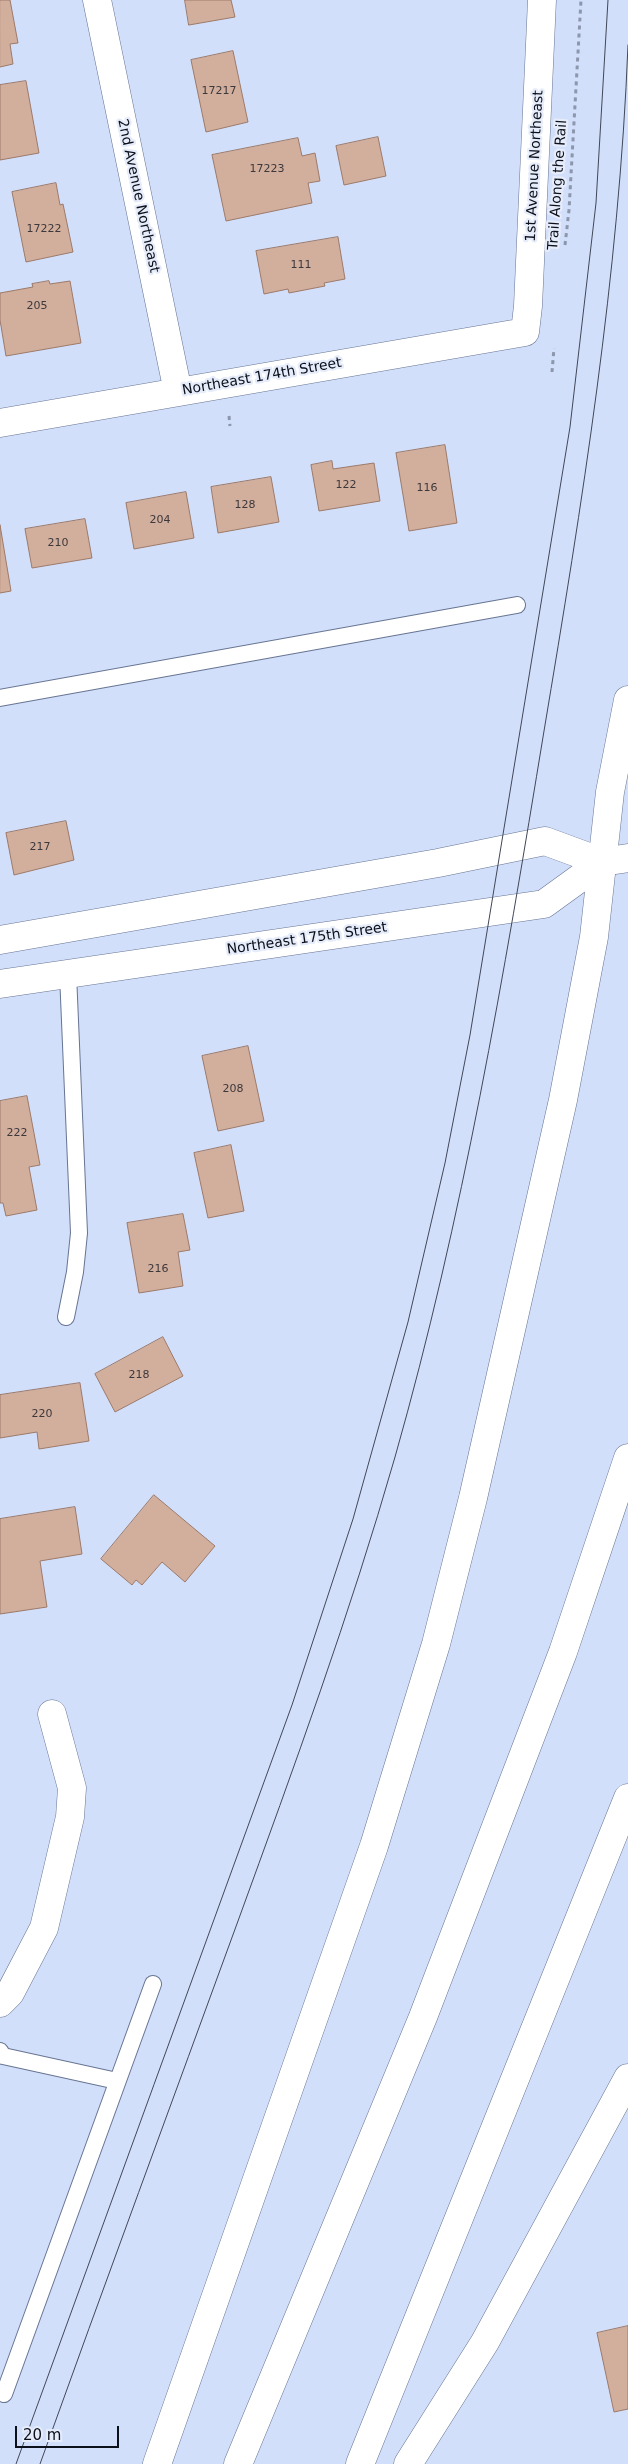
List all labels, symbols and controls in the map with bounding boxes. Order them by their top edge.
house number: 17217 [202,84,236,98]
street label: 1st Avenue Northeast [523,90,547,242]
street label: 2nd Avenue Northeast [113,118,163,274]
street label: Trail Along the Rail [545,119,571,251]
house number: 17223 [250,162,284,176]
house number: 17222 [27,222,61,236]
house number: 111 [291,258,311,272]
house number: 205 [27,299,47,313]
street label: Northeast 174th Street [181,355,343,399]
house number: 122 [336,478,356,492]
house number: 116 [417,481,437,495]
house number: 128 [235,498,255,512]
house number: 204 [150,513,170,527]
house number: 210 [48,536,68,550]
house number: 217 [30,840,50,854]
street label: Northeast 175th Street [226,919,388,959]
house number: 208 [223,1082,243,1096]
house number: 222 [7,1126,27,1140]
house number: 216 [148,1262,168,1276]
house number: 218 [129,1368,149,1382]
house number: 220 [32,1407,52,1421]
scale bar [18,2416,121,2448]
text: 20 m [23,2426,61,2444]

